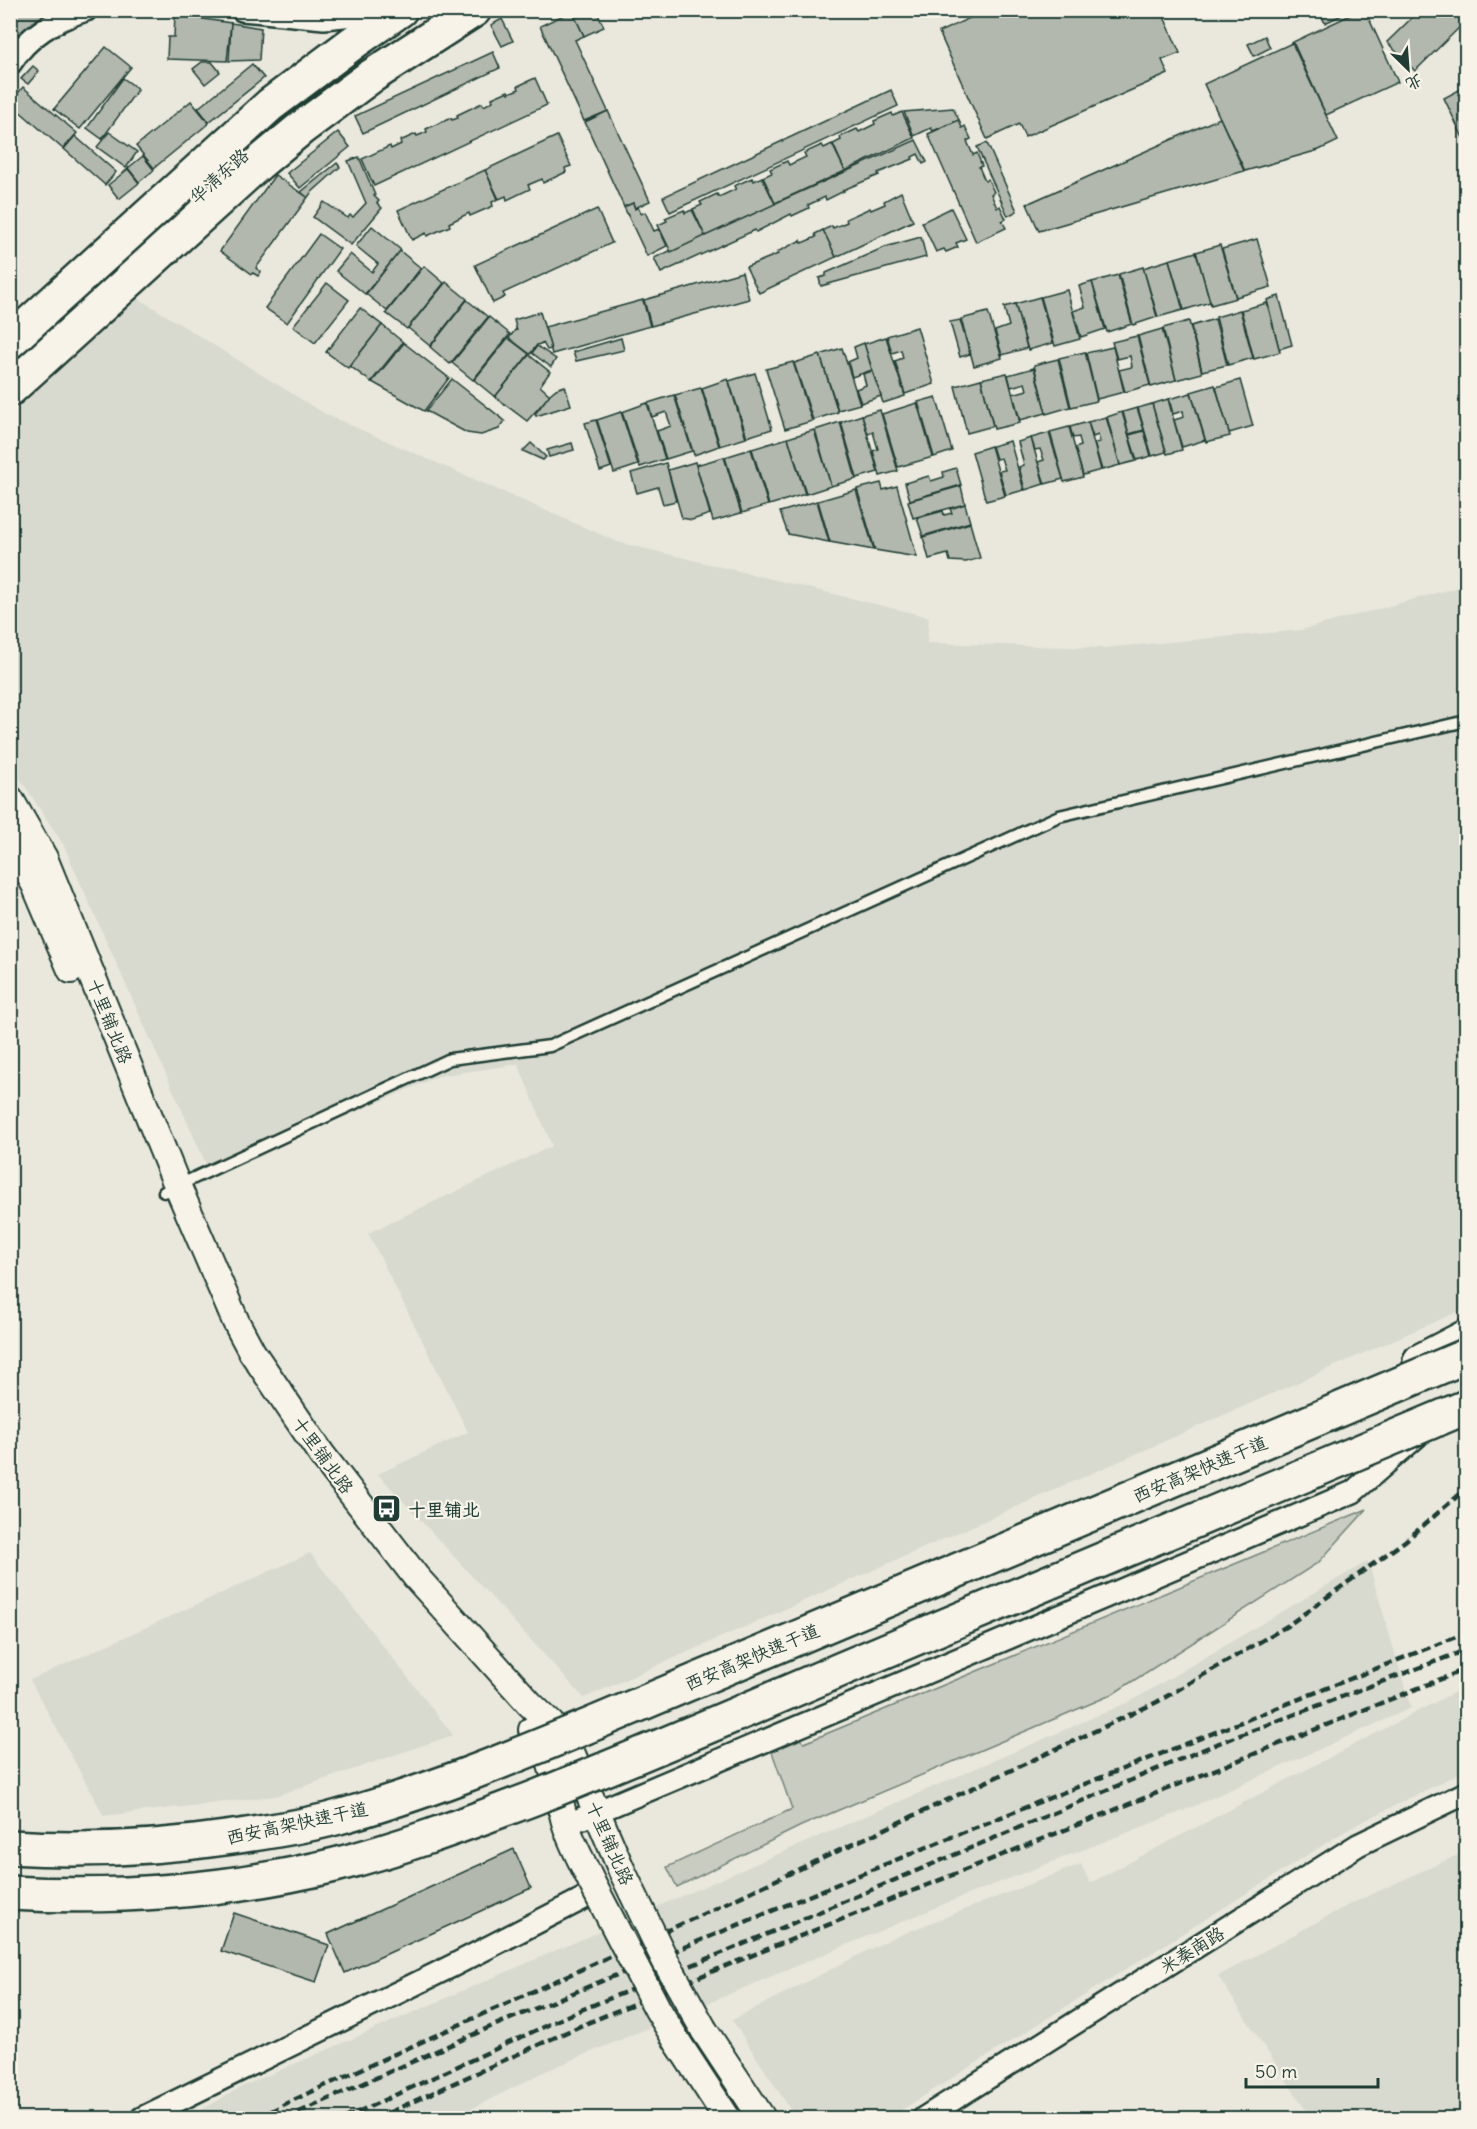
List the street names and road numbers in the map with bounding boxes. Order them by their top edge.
street label: 华清东路 [185,143,253,209]
street label: 十里铺北路 [82,975,138,1067]
street label: 十里铺北路 [287,1412,359,1498]
street label: 西安高架快速干道 [1129,1430,1271,1508]
street label: 西安高架快速干道 [681,1618,823,1696]
street label: 西安高架快速干道 [224,1797,370,1849]
street label: 十里铺北路 [581,1797,639,1889]
street label: 米秦南路 [1155,1921,1229,1979]

